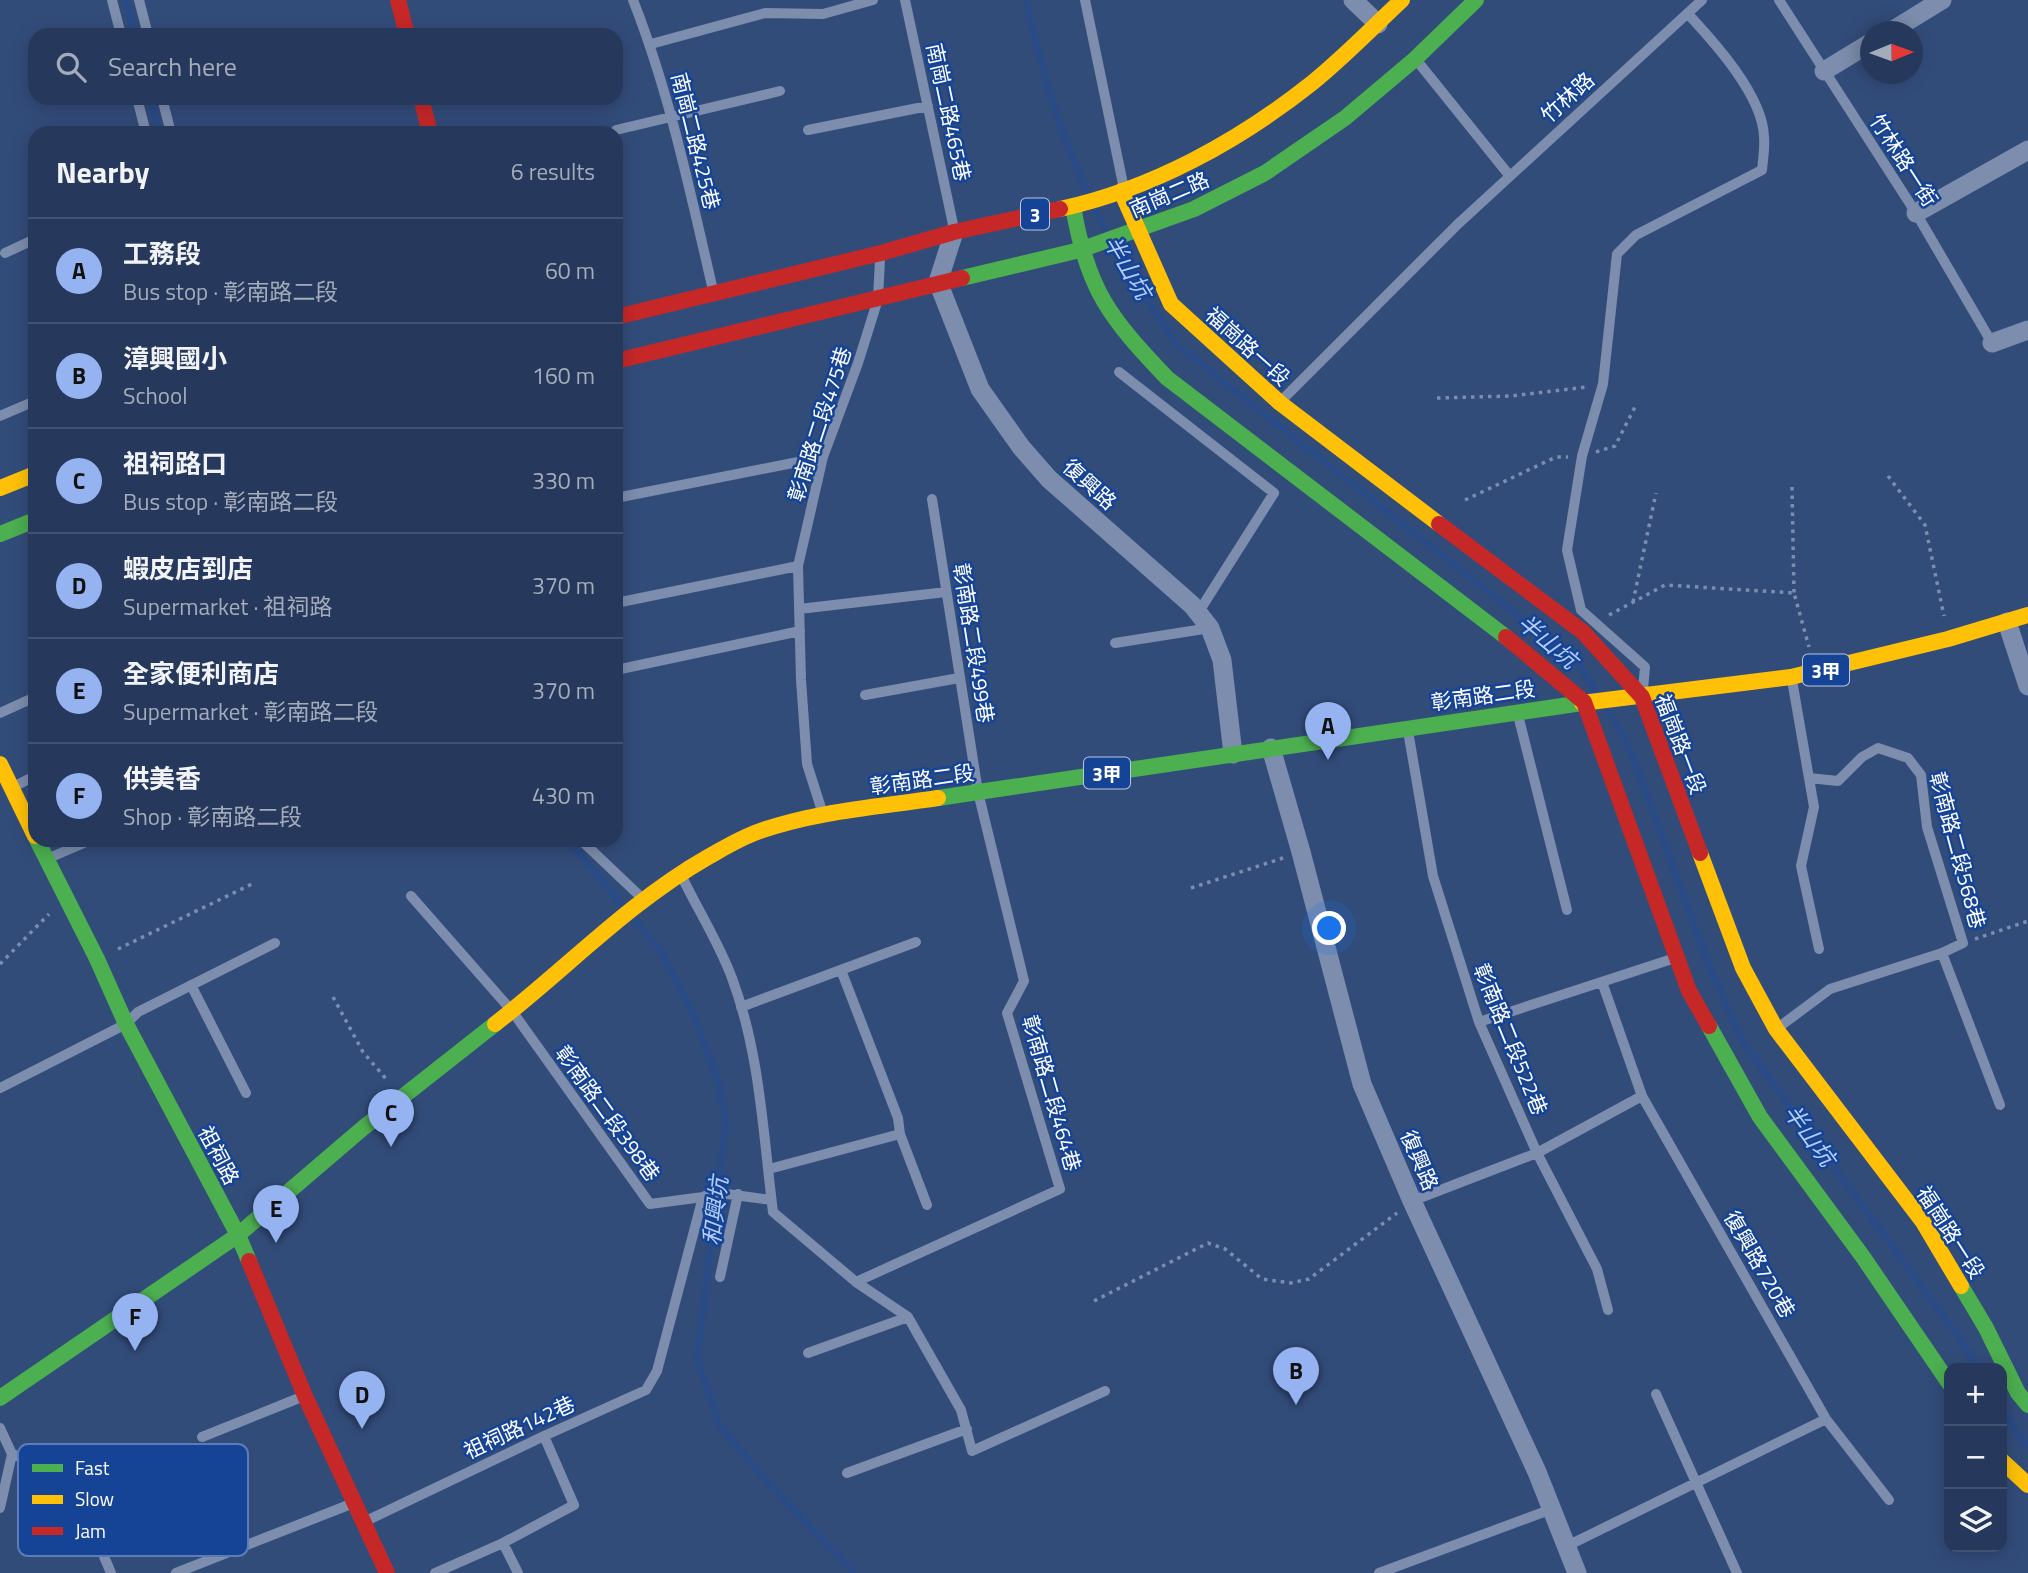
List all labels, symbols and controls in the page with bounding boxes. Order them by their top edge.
north arrow [1860,21,1923,84]
search box [28,28,623,105]
street label: 南崗二路465巷 [919,40,979,184]
text: Search here [108,47,237,86]
icon: search [52,48,90,86]
street label: 竹林路 [1533,64,1601,130]
street label: 南崗二路425巷 [664,69,728,213]
street label: 竹林路一街 [1862,107,1946,213]
text: Nearby [56,149,149,195]
text: 6 results [511,154,595,189]
street label: 南崗二路 [1124,163,1214,225]
road number: 3 [1021,198,1049,230]
water label: 半山坑 [1095,228,1162,308]
text: 工務段 [123,234,201,273]
text: A [72,253,86,288]
text: 60 m [545,253,595,288]
text: Bus stop · 彰南路二段 [123,274,338,309]
street label: 福崗路一段 [1198,299,1298,393]
text: 漳興國小 [123,339,227,378]
street label: 彰南路二段475巷 [779,342,859,506]
text: B [72,358,86,393]
text: 160 m [532,358,595,393]
text: School [123,378,187,413]
text: 祖祠路口 [123,444,227,483]
street label: 復興路 [1056,451,1124,517]
text: C [73,463,85,498]
text: 330 m [532,463,595,498]
text: Bus stop · 彰南路二段 [123,484,338,519]
text: 蝦皮店到店 [123,549,253,588]
street label: 彰南路二段499巷 [946,561,1002,725]
text: D [72,568,86,603]
text: 370 m [532,568,595,603]
text: Supermarket · 祖祠路 [123,589,333,624]
water label: 半山坑 [1510,605,1588,679]
text: 全家便利商店 [123,654,279,693]
road number: 3甲 [1803,654,1849,685]
street label: 彰南路二段 [1429,672,1537,718]
text: E [73,673,85,708]
text: 370 m [532,673,595,708]
street label: 福崗路一段 [1647,689,1715,799]
text: Supermarket · 彰南路二段 [123,694,379,729]
pin: A [1305,702,1351,760]
street label: 彰南路二段 [868,756,976,802]
road number: 3甲 [1084,758,1130,788]
text: 供美香 [123,759,201,798]
street label: 彰南路二段568巷 [1922,768,1994,932]
text: F [73,778,85,813]
text: 430 m [532,778,595,813]
text: Shop · 彰南路二段 [123,799,302,834]
your location [1312,911,1346,945]
street label: 彰南路二段522巷 [1466,958,1556,1120]
street label: 彰南路二段464巷 [1014,1011,1090,1175]
street label: 彰南路二段398巷 [548,1038,668,1188]
pin: C [368,1089,414,1147]
water label: 半山坑 [1776,1097,1846,1176]
street label: 祖祠路 [190,1120,248,1190]
street label: 復興路 [1393,1125,1447,1195]
water label: 和興坑 [693,1172,737,1247]
street label: 福崗路一段 [1909,1179,1993,1285]
pin: E [253,1185,299,1243]
street label: 復興路720巷 [1716,1204,1804,1324]
pin: F [112,1293,158,1351]
pin: B [1273,1347,1319,1405]
map controls [1944,1363,2007,1552]
button: + [1944,1363,2007,1426]
pin: D [339,1371,385,1429]
street label: 祖祠路142巷 [458,1387,580,1467]
button: − [1944,1426,2007,1489]
legend [18,1444,248,1556]
text: Fast [75,1453,110,1482]
text: Slow [75,1484,114,1513]
button: layers [1944,1489,2007,1552]
text: Jam [75,1516,106,1545]

